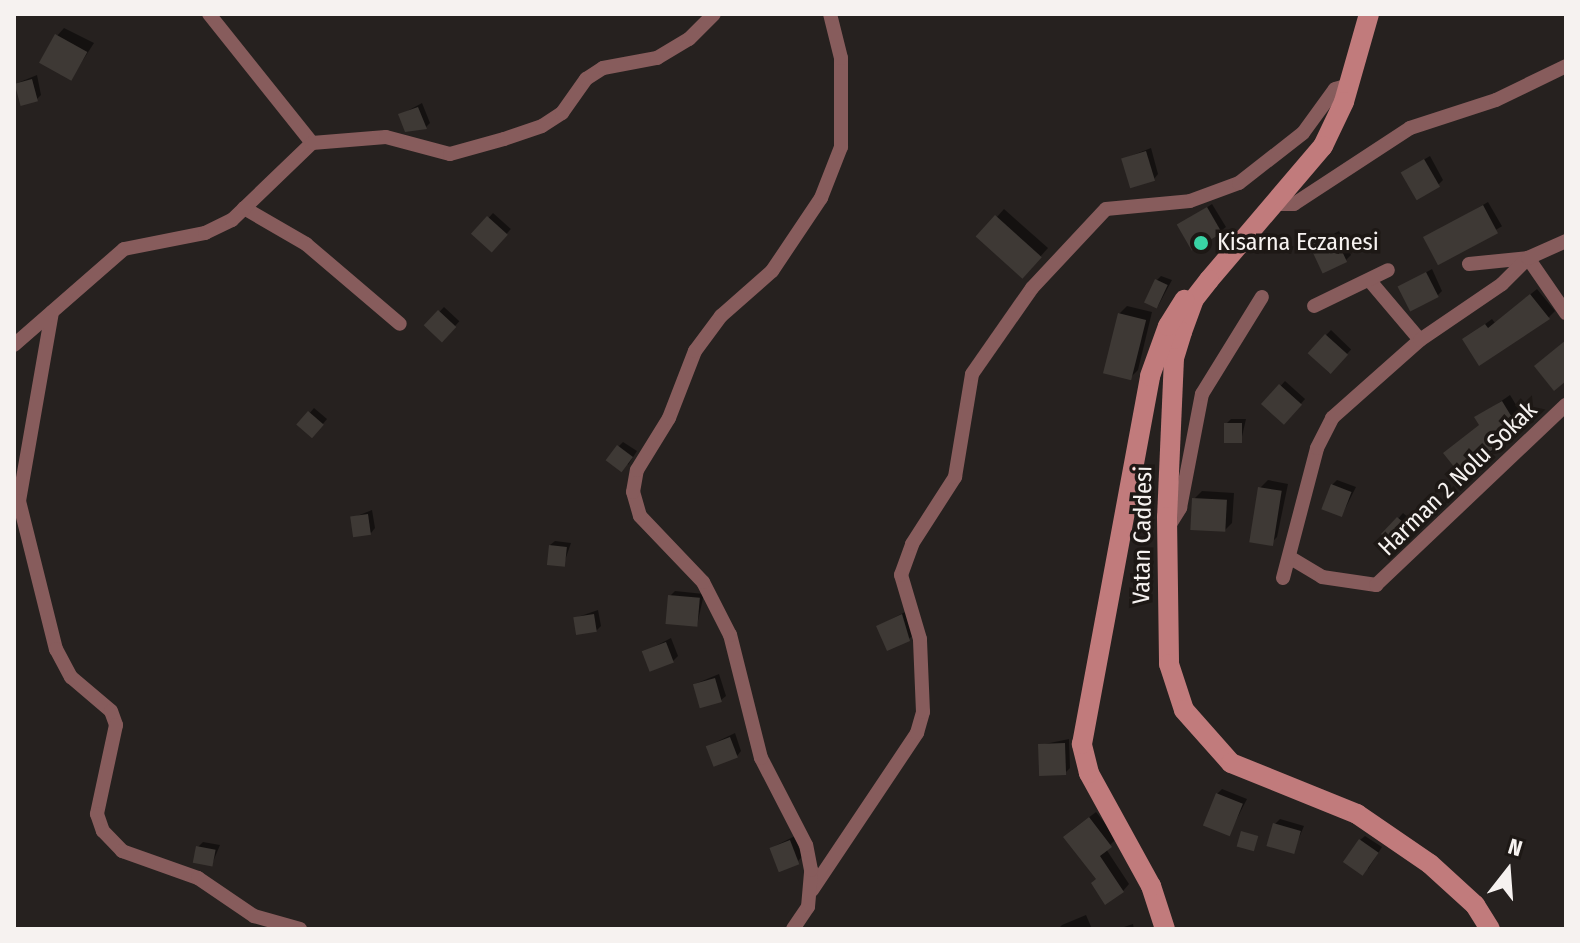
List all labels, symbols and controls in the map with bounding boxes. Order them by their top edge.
place label: Kisarna Eczanesi [1217,229,1379,257]
marker: Kisarna Eczanesi [1192,234,1210,252]
street label: Harman 2 Nolu Sokak [1373,396,1543,562]
street label: Vatan Caddesi [1127,466,1159,604]
north arrow [1468,831,1548,911]
text: N [1505,833,1525,862]

